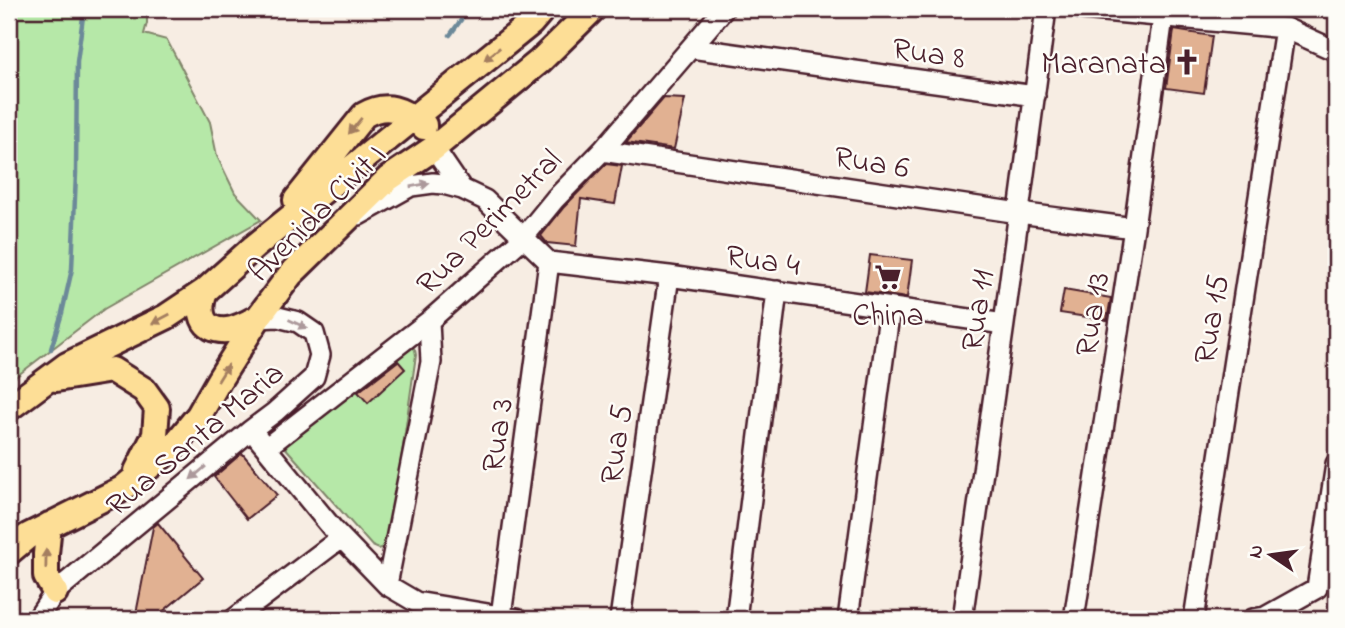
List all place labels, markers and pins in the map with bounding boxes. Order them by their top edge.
place label: Maranata [1041,42,1166,89]
church icon: Maranata [1172,47,1202,77]
supermarket icon: China [873,262,903,292]
place label: China [852,294,924,341]

